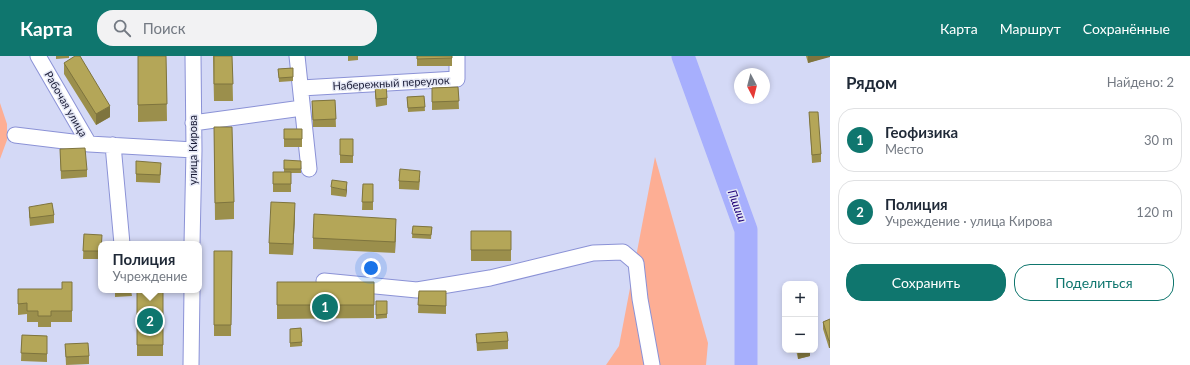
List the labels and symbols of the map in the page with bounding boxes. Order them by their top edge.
street label: Рабочая улица [42,68,91,139]
north arrow [734,68,770,104]
street label: Набережный переулок [332,73,450,92]
street label: улица Кирова [186,115,199,185]
water label: Пшиш [725,188,750,224]
your location [361,258,381,278]
pin: 1 [312,292,338,322]
pin: 2 [137,306,163,336]

